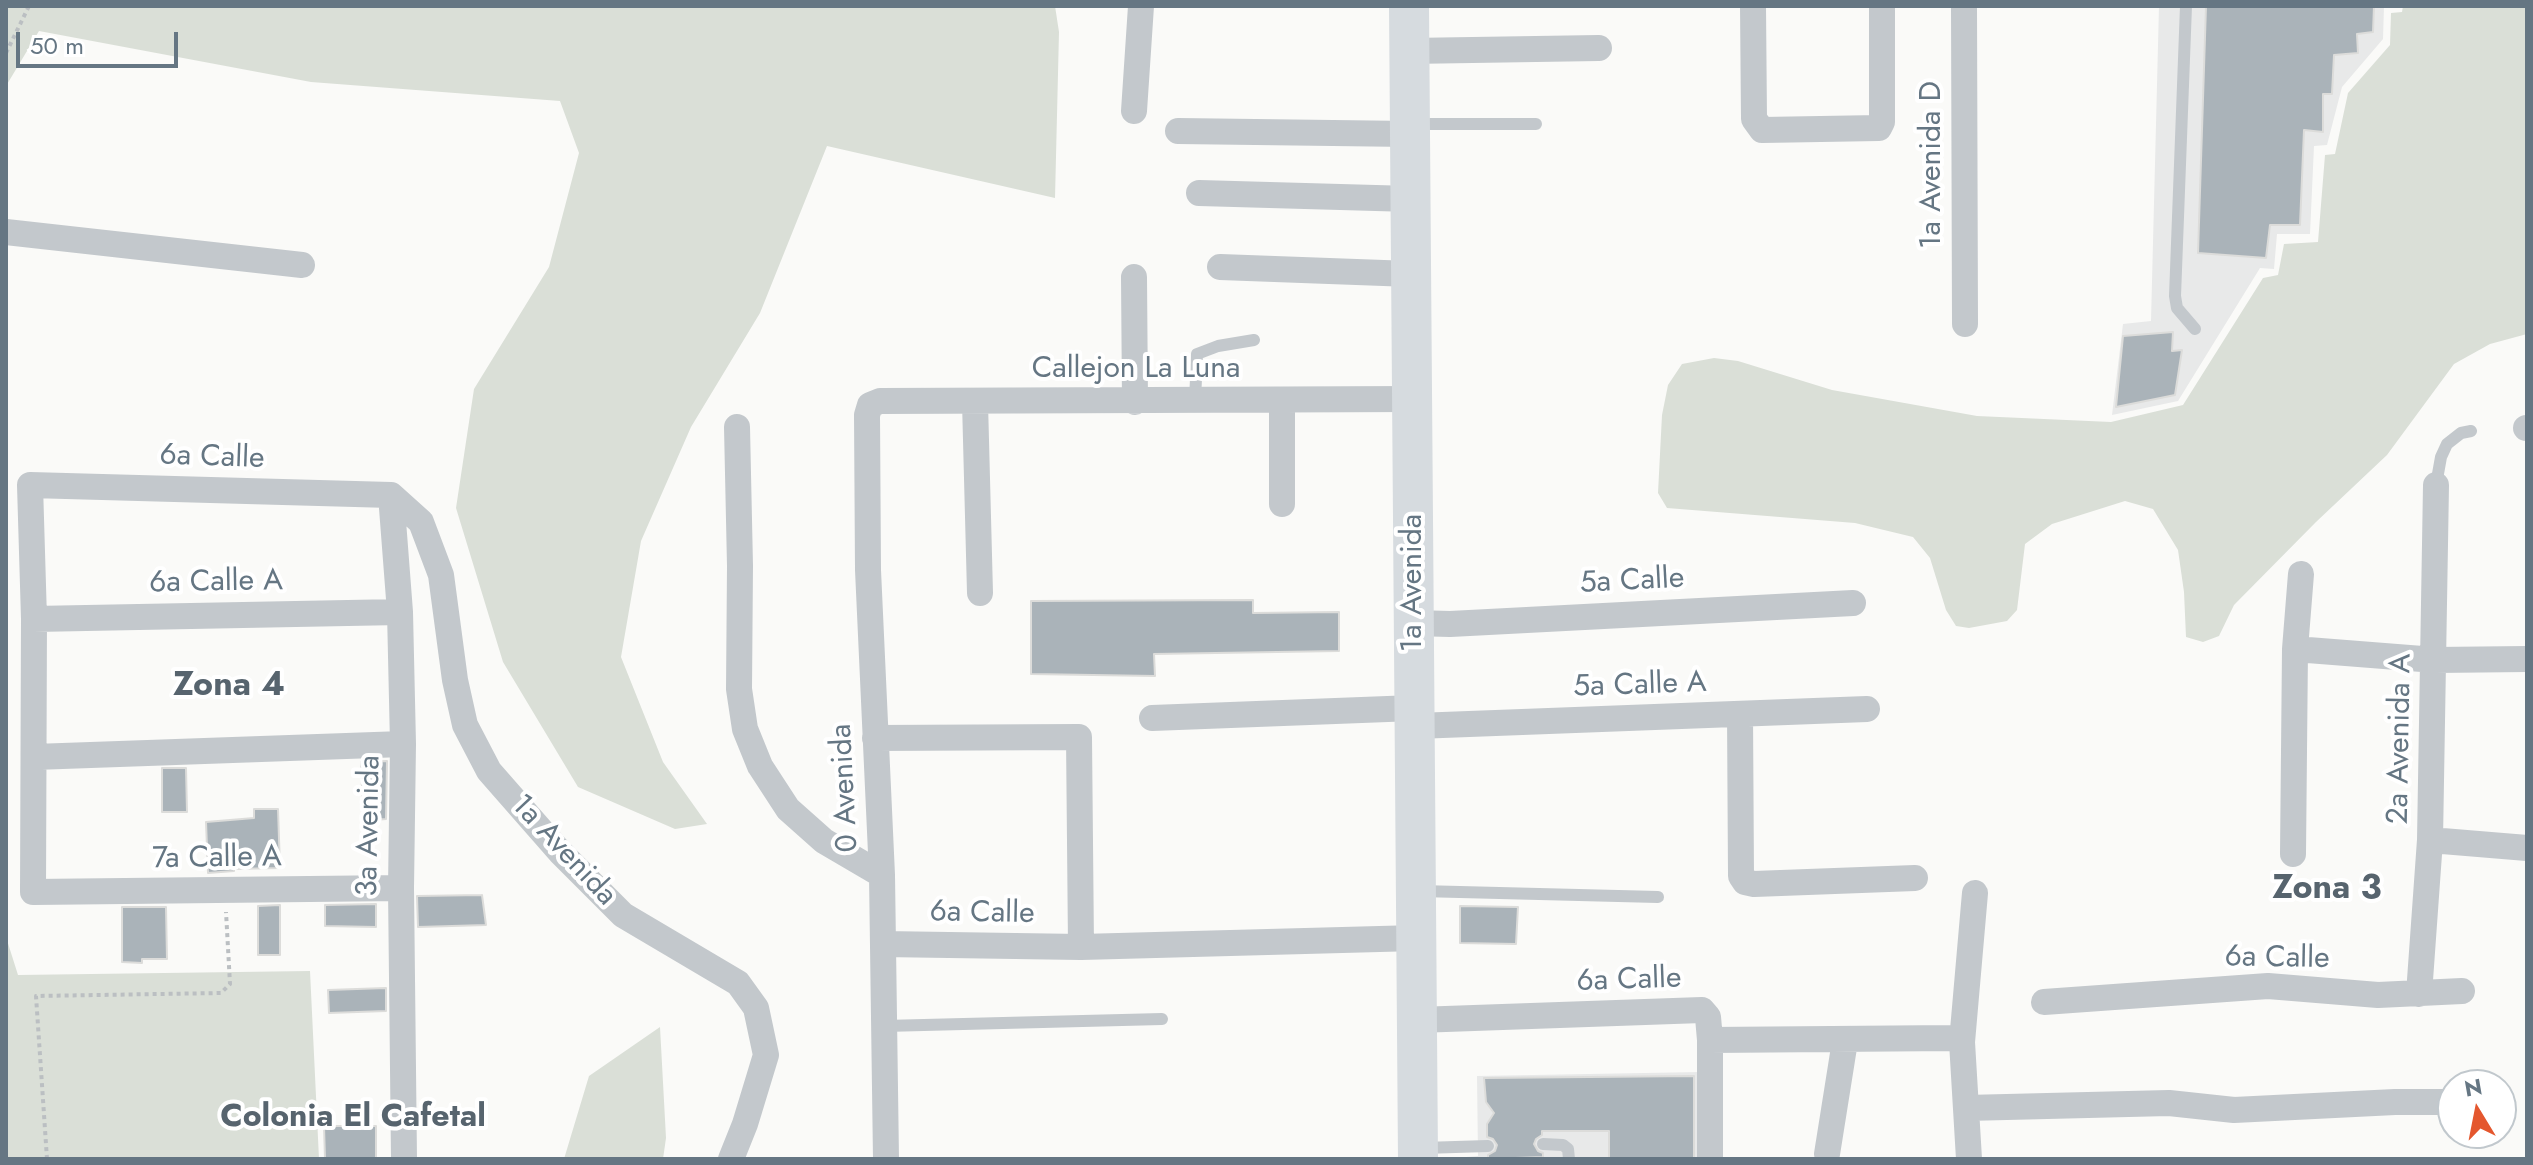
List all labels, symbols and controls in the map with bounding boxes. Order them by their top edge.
scale bar [20,16,182,66]
text: 50 m [30,28,84,63]
street label: 1a Avenida D [1915,81,1951,249]
street label: Callejon La Luna [1032,352,1240,388]
street label: 6a Calle [159,438,265,478]
street label: 1a Avenida [1396,514,1432,652]
street label: 5a Calle [1579,561,1685,603]
street label: 6a Calle A [149,564,283,602]
street label: 2a Avenida A [2382,653,2420,825]
street label: 5a Calle A [1573,666,1707,706]
district label: Zona 4 [173,667,285,707]
street label: 0 Avenida [825,723,867,853]
street label: 3a Avenida [351,755,389,897]
street label: 1a Avenida [503,788,623,914]
street label: 7a Calle A [152,840,282,878]
district label: Zona 3 [2272,870,2382,910]
street label: 6a Calle [929,895,1035,933]
street label: 6a Calle [2224,940,2330,978]
street label: 6a Calle [1576,961,1682,1001]
north arrow [2437,1069,2517,1149]
text: N [2462,1070,2485,1105]
district label: Colonia El Cafetal [220,1099,486,1137]

